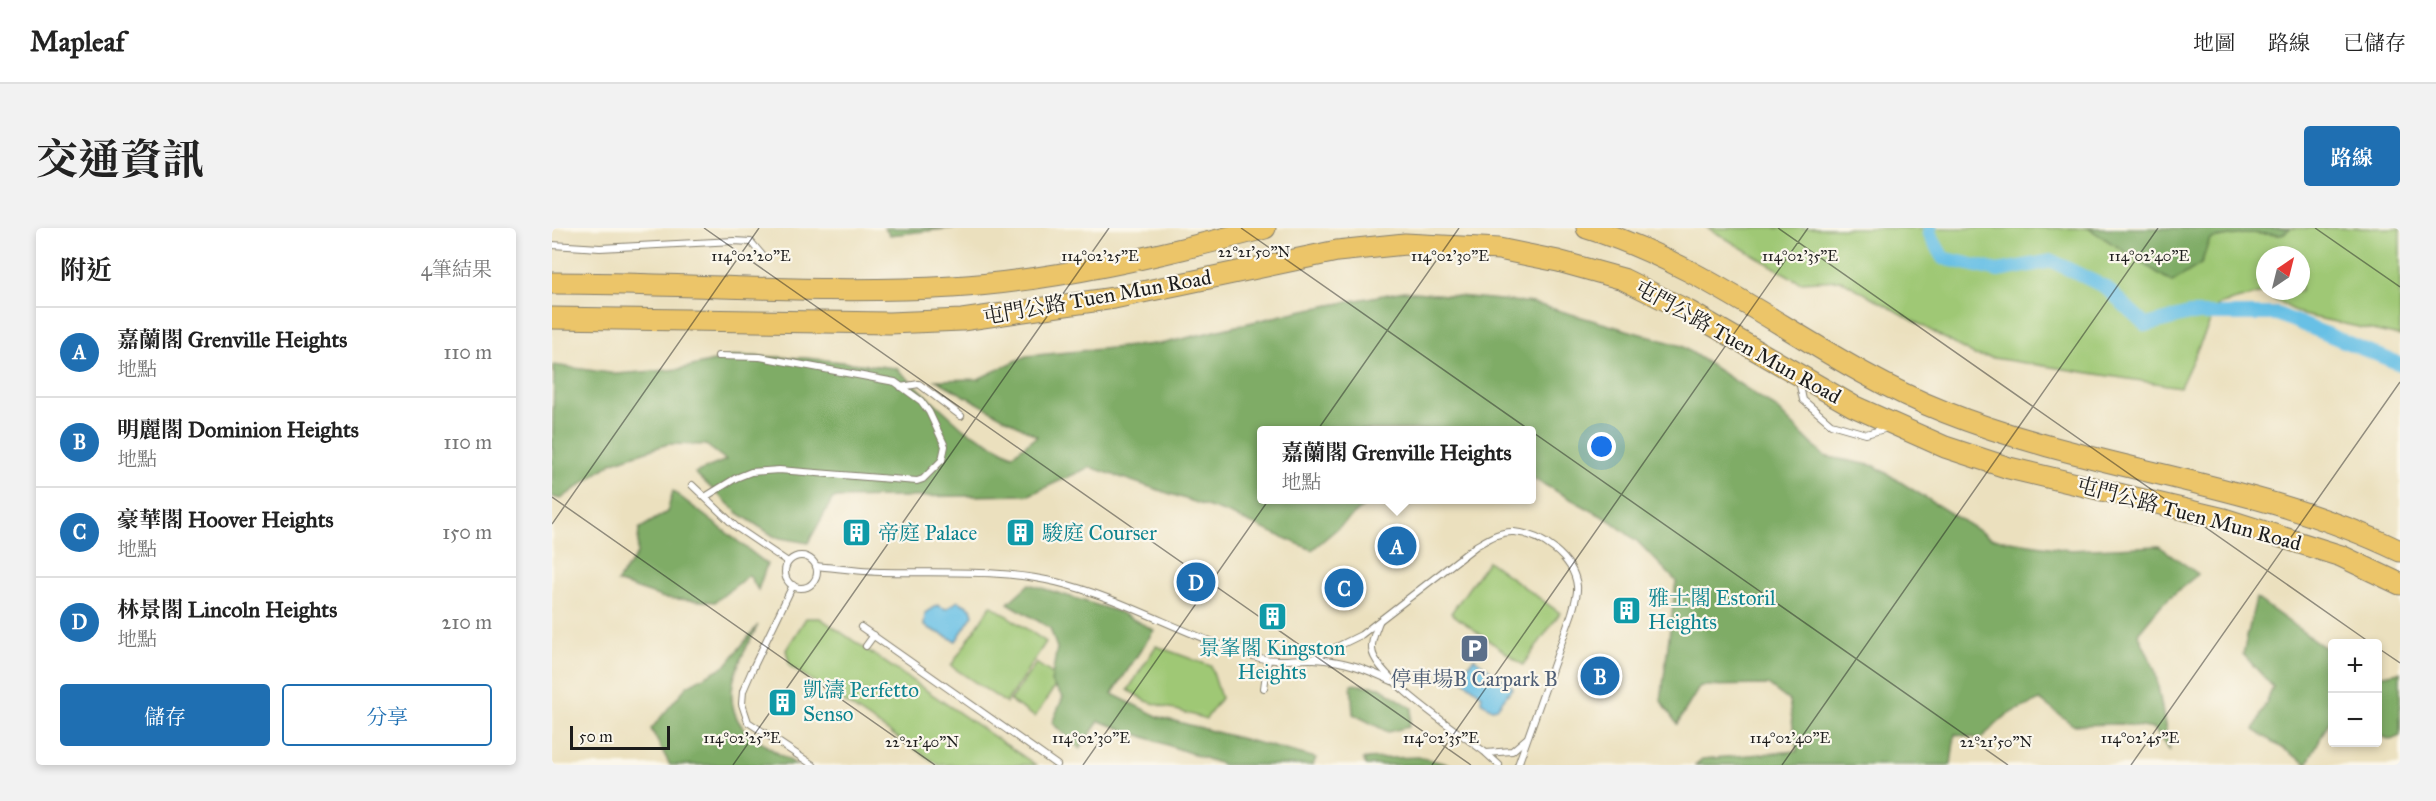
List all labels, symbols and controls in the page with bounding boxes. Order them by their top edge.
text: Mapleaf [30,24,125,59]
text: 地圖 [2193,30,2235,56]
text: 路線 [2268,30,2310,56]
text: 已儲存 [2343,30,2406,56]
button: 路線 [2304,126,2400,186]
text: 交通資訊 [36,134,204,186]
text: 22°21'50"N [1218,243,1291,261]
north arrow [2256,246,2310,300]
text: 114°02'20"E [711,247,791,265]
text: 114°02'25"E [1061,247,1139,265]
text: 114°02'30"E [1411,247,1489,265]
text: 114°02'35"E [1762,247,1838,265]
text: 114°02'40"E [2109,247,2189,265]
text: 附近 [60,254,112,286]
text: 4筆結果 [421,257,492,281]
street label: 屯門公路 Tuen Mun Road [981,264,1214,330]
street label: 屯門公路 Tuen Mun Road [1630,274,1846,410]
text: 嘉蘭閣 Grenville Heights [117,326,347,353]
text: A [73,340,86,364]
text: 110 m [444,340,492,364]
text: 地點 [117,357,157,381]
text: 明麗閣 Dominion Heights [117,416,359,443]
popup [1257,426,1536,504]
text: B [73,430,86,454]
text: 110 m [444,430,492,454]
your location [1587,432,1616,461]
text: 嘉蘭閣 Grenville Heights [1281,439,1512,466]
text: 地點 [117,447,157,471]
text: 地點 [1281,470,1321,494]
street label: 屯門公路 Tuen Mun Road [2074,471,2305,557]
text: 豪華閣 Hoover Heights [117,506,333,533]
building icon: 帝庭 Palace [841,517,873,549]
building icon: 駿庭 Courser [1005,517,1037,549]
text: C [73,520,86,544]
text: 150 m [442,520,492,544]
place label: 帝庭 Palace [878,520,977,546]
place label: 駿庭 Courser [1042,520,1157,546]
pin: A [1378,524,1416,568]
text: 地點 [117,537,157,561]
pin: D [1176,560,1216,604]
pin: C [1324,566,1364,610]
place label: 雅士閣 Estoril Heights [1648,585,1776,635]
building icon: 雅士閣 Estoril Heights [1611,594,1643,626]
text: 林景閣 Lincoln Heights [117,596,337,623]
building icon: 景峯閣 Kingston Heights [1256,601,1288,633]
text: D [72,610,87,634]
text: 210 m [442,610,492,634]
text: 地點 [117,627,157,651]
parking icon: 停車場B Carpark B [1458,632,1490,664]
place label: 景峯閣 Kingston Heights [1199,635,1345,685]
map controls [2328,639,2382,747]
button: + [2328,639,2382,693]
pin: B [1580,654,1620,698]
place label: 停車場B Carpark B [1390,666,1558,692]
place label: 凱濤 Perfetto Senso [803,677,919,727]
button: 儲存 [60,684,270,746]
button: 分享 [282,684,492,746]
building icon: 凱濤 Perfetto Senso [766,686,798,718]
button: − [2328,693,2382,747]
scale bar [570,723,670,750]
text: 50 m [579,727,613,746]
text: 114°02'25"E [703,729,781,747]
text: 114°02'30"E [1052,729,1130,747]
text: 114°02'35"E [1403,729,1479,747]
text: 114°02'40"E [1750,729,1830,747]
text: 114°02'45"E [2101,729,2180,747]
text: 22°21'40"N [885,733,959,751]
text: 22°21'50"N [1960,733,2033,751]

